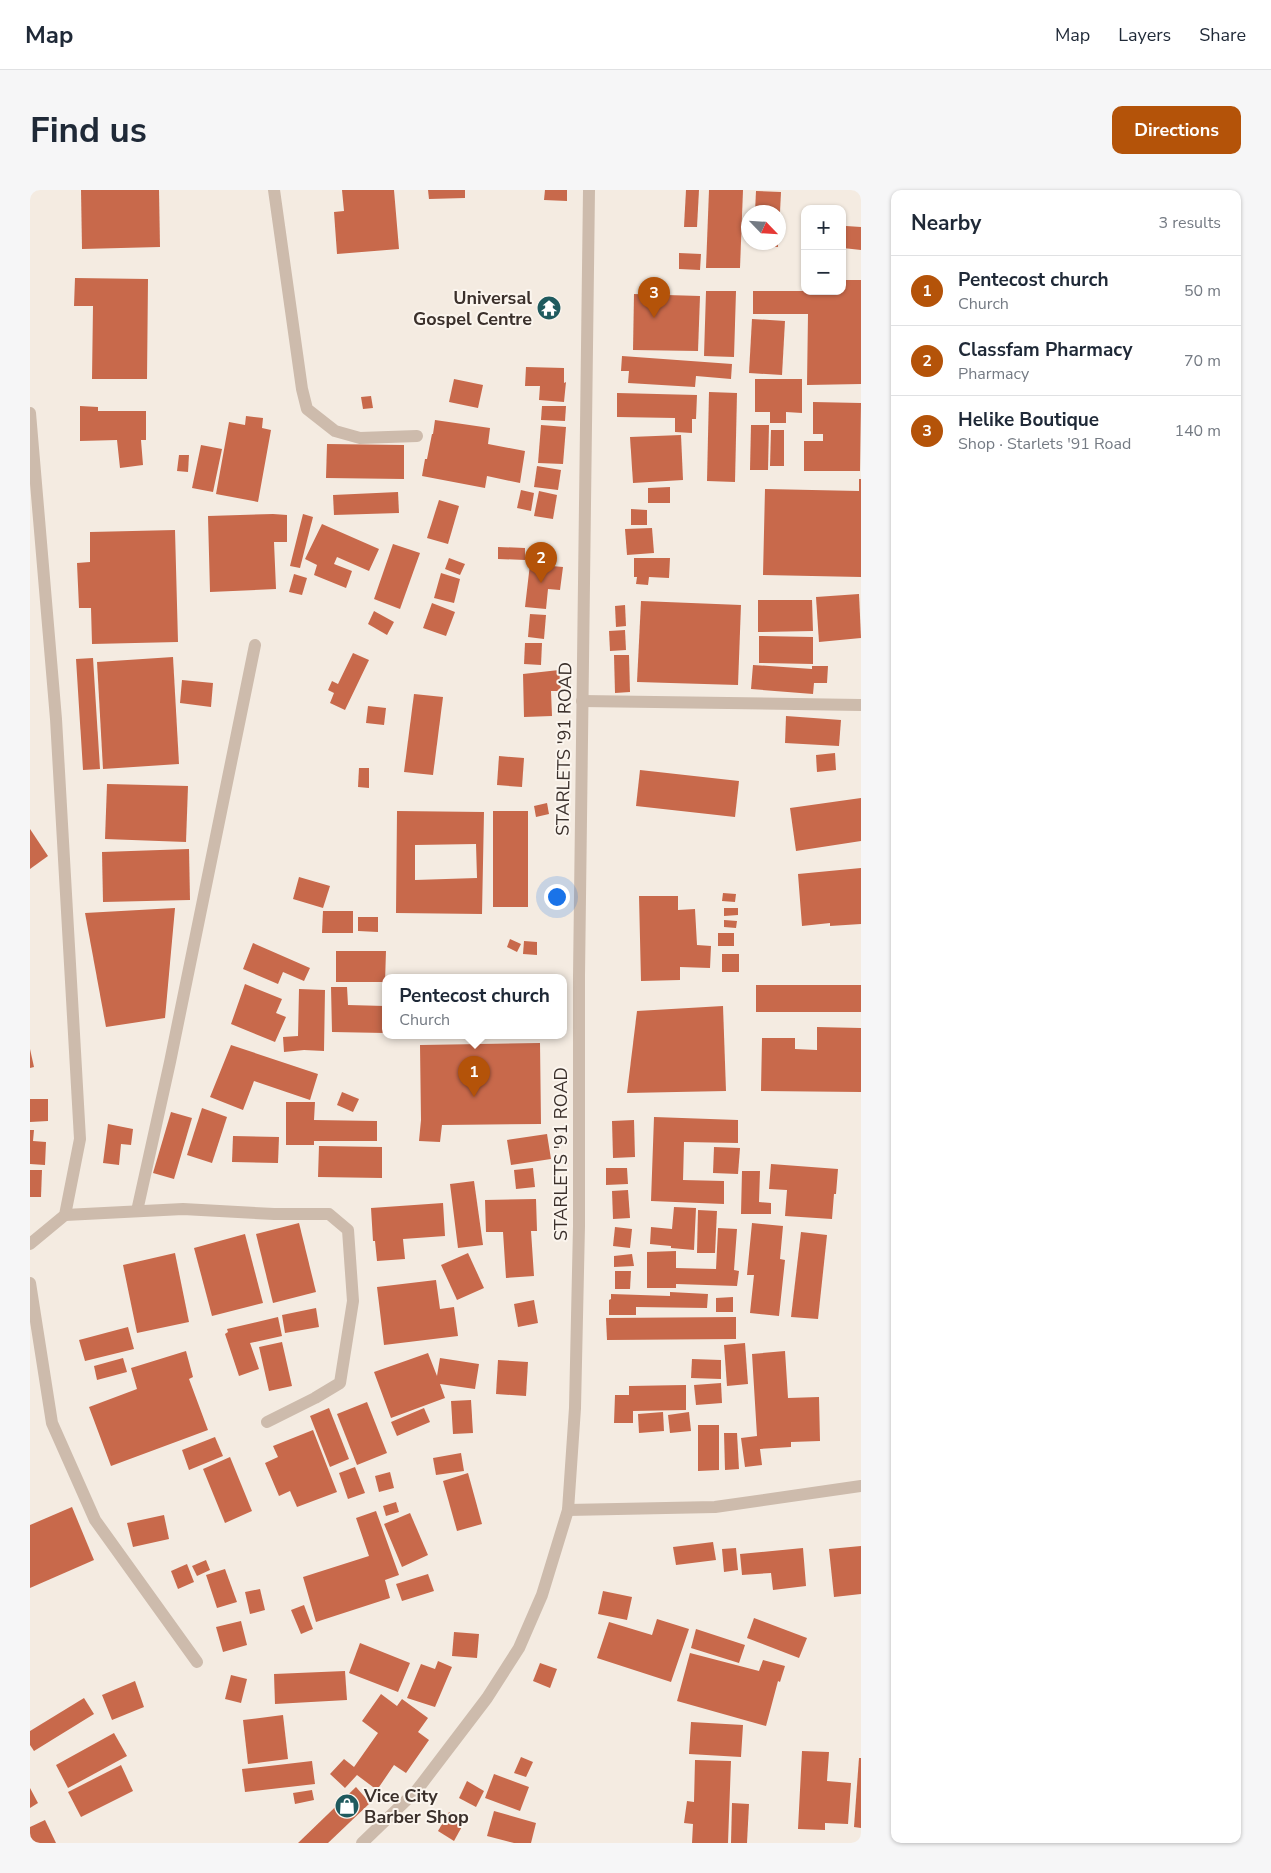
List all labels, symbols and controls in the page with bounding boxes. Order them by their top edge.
text: Map [25,19,73,51]
text: Map [1055,23,1090,47]
text: Layers [1118,23,1171,47]
text: Share [1199,23,1246,47]
button: Directions [1112,106,1241,154]
text: Find us [30,107,147,154]
north arrow [741,205,786,250]
map controls [801,205,846,295]
button: + [801,205,846,250]
text: Nearby [911,209,981,237]
text: 3 results [1159,212,1221,234]
button: − [801,250,846,295]
text: Pentecost church [958,267,1109,293]
pin: 3 [638,277,670,318]
text: 1 [922,280,932,302]
text: 50 m [1184,280,1221,302]
place label: Universal Gospel Centre [413,286,532,331]
text: Church [958,293,1009,315]
temple icon: Universal Gospel Centre [536,295,562,321]
text: Classfam Pharmacy [958,337,1132,363]
text: 2 [922,350,932,372]
text: 70 m [1184,350,1221,372]
text: Pharmacy [958,363,1029,385]
text: Helike Boutique [958,407,1099,433]
text: 3 [922,420,932,442]
text: 140 m [1174,420,1221,442]
text: Shop · Starlets '91 Road [958,433,1131,455]
pin: 2 [525,542,557,583]
street label: STARLETS '91 ROAD [550,662,578,836]
your location [544,884,570,910]
popup [382,974,567,1039]
text: Pentecost church [399,983,550,1009]
text: Church [399,1009,450,1031]
pin: 1 [458,1056,490,1097]
street label: STARLETS '91 ROAD [549,1067,573,1241]
place label: Vice City Barber Shop [363,1784,469,1829]
shop icon: Vice City Barber Shop [334,1793,360,1819]

